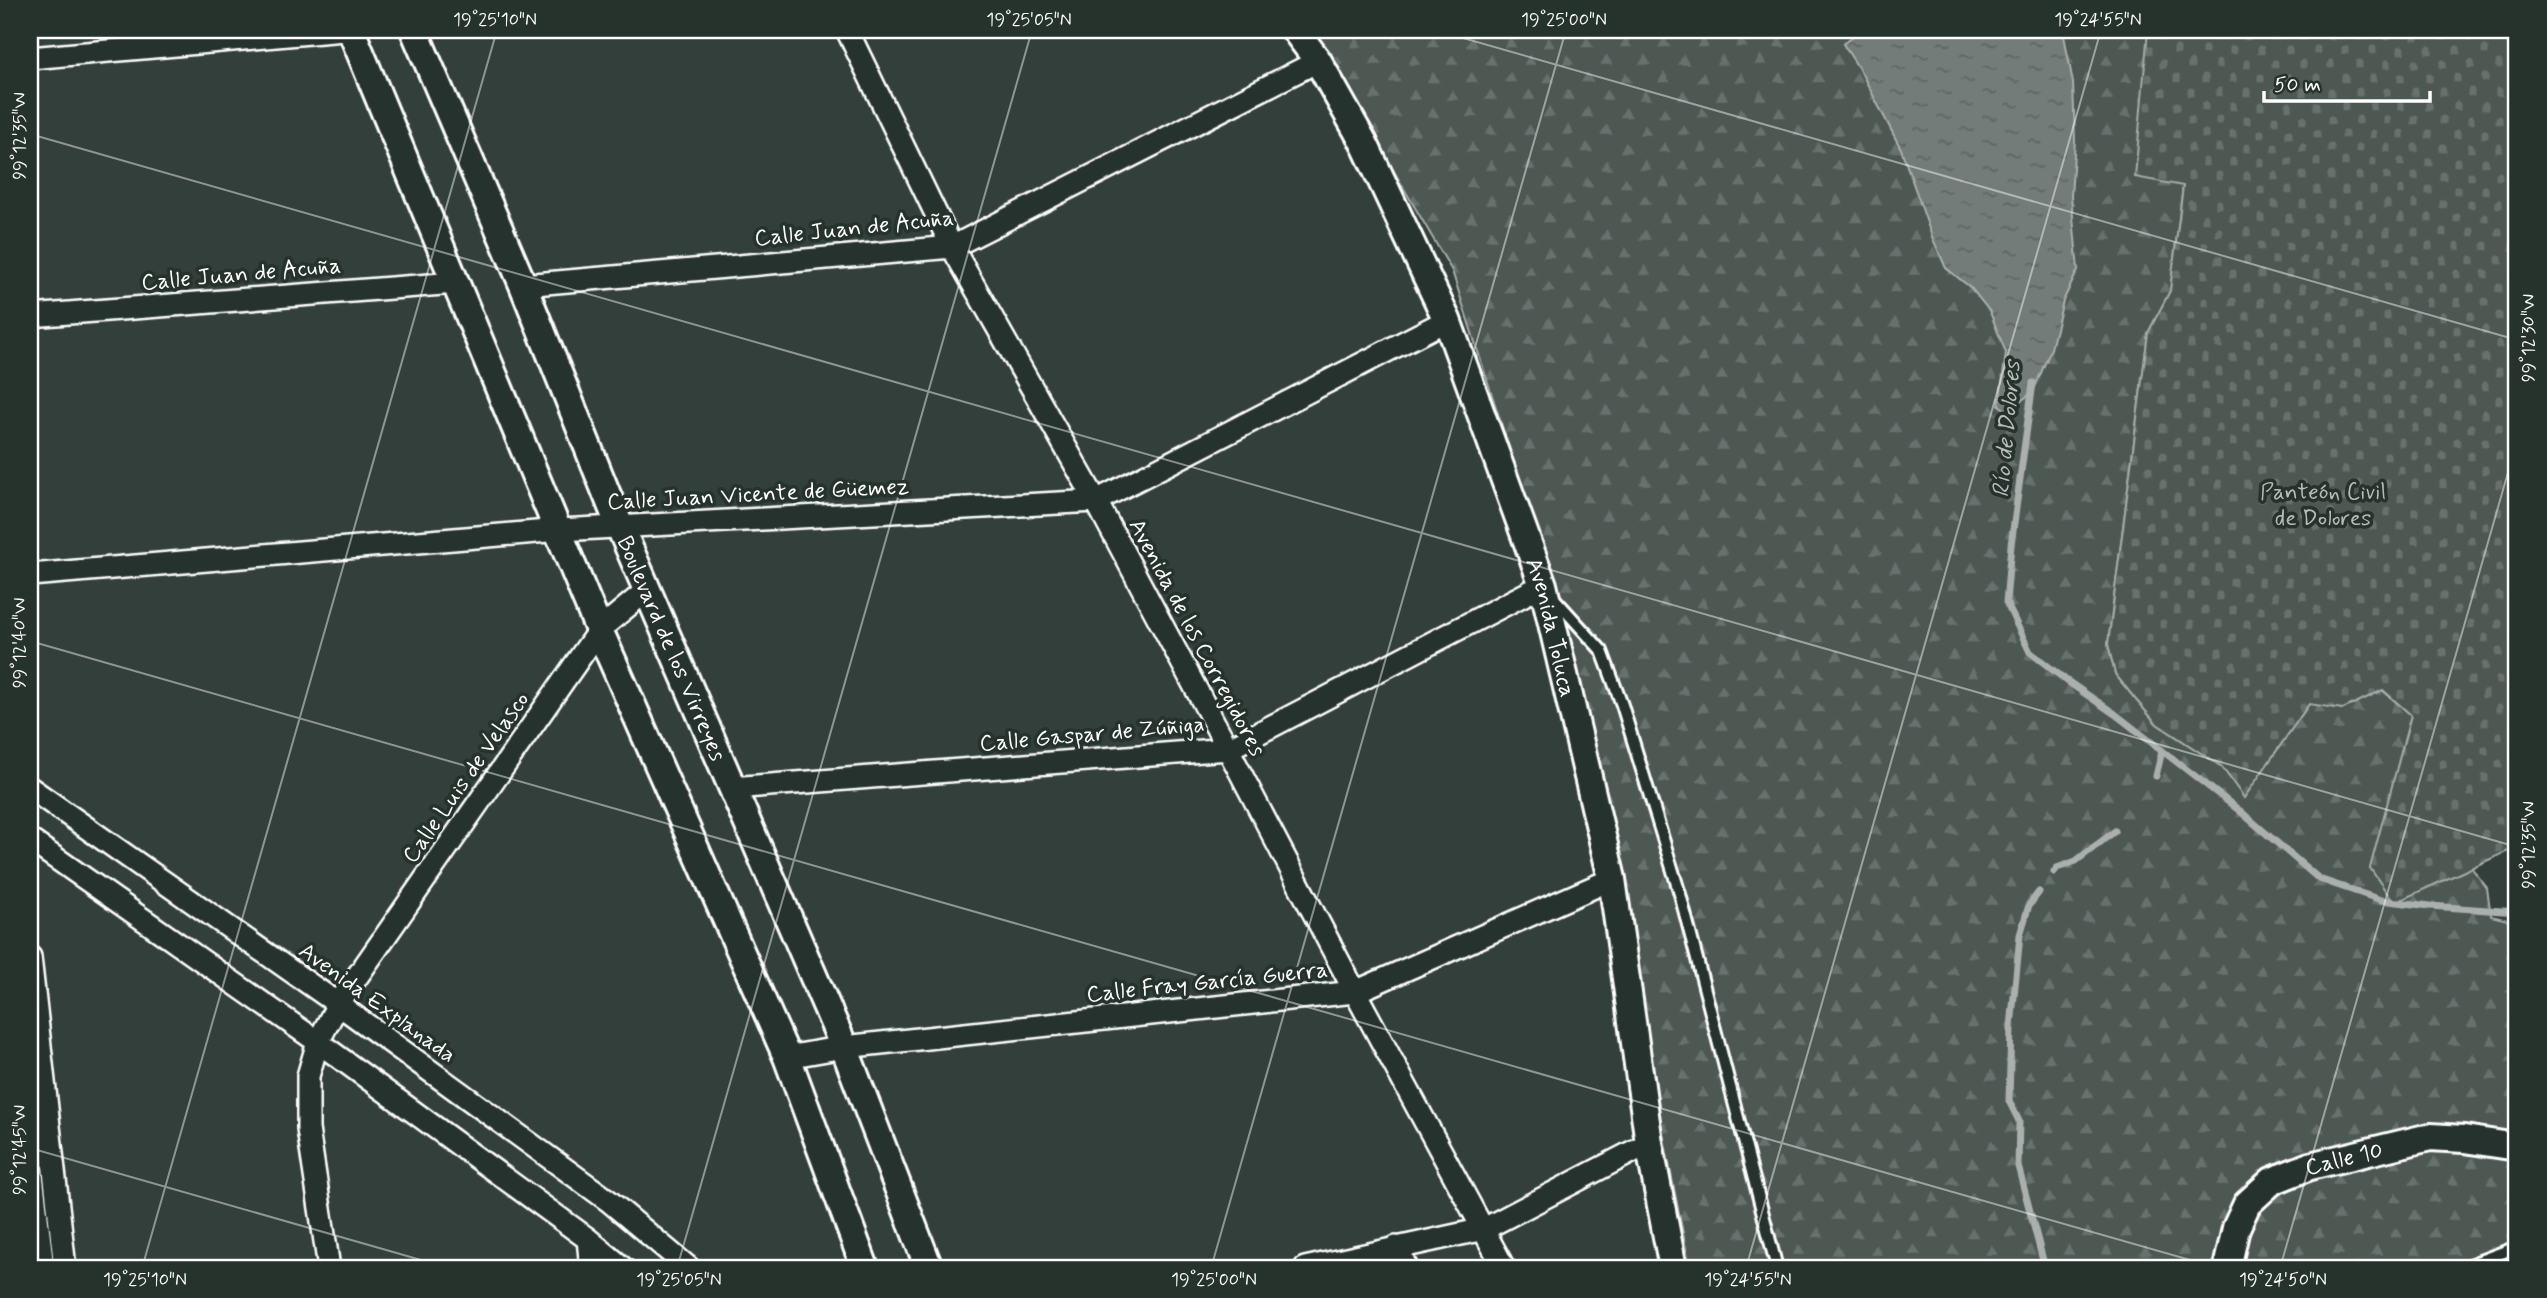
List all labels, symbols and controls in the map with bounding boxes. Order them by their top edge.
text: 19°25'10"N [453,8,537,32]
text: 19°25'05"N [986,8,1072,32]
text: 19°25'00"N [1521,8,1607,32]
text: 19°24'55"N [2054,8,2142,32]
scale bar [2264,60,2430,104]
text: 50 m [2274,71,2321,99]
text: 99°12'35"W [8,92,32,180]
street label: Calle Juan de Acuña [753,204,955,254]
street label: Calle Juan de Acuña [140,251,342,299]
text: 99°12'30"W [2517,294,2541,382]
water label: Río de Dolores [1986,357,2029,499]
street label: Calle Juan Vicente de Güemez [606,472,910,518]
park label: Panteón Civil de Dolores [2260,478,2386,534]
street label: Avenida de los Corregidores [1121,514,1272,762]
street label: Boulevard de los Virreyes [609,532,732,766]
street label: Avenida Toluca [1517,554,1582,700]
text: 99°12'40"W [8,598,32,688]
street label: Calle Luis de Velasco [396,687,537,870]
street label: Calle Gaspar de Zúñiga [979,710,1206,760]
text: 99°12'35"W [2517,801,2541,889]
street label: Avenida Explanada [292,936,461,1071]
street label: Calle Fray García Guerra [1085,955,1329,1011]
text: 99°12'45"W [8,1105,32,1195]
street label: Calle 10 [2302,1136,2386,1184]
text: 19°25'10"N [103,1268,187,1292]
text: 19°25'05"N [636,1268,722,1292]
text: 19°25'00"N [1171,1268,1257,1292]
text: 19°24'55"N [1704,1268,1792,1292]
text: 19°24'50"N [2239,1268,2327,1292]

